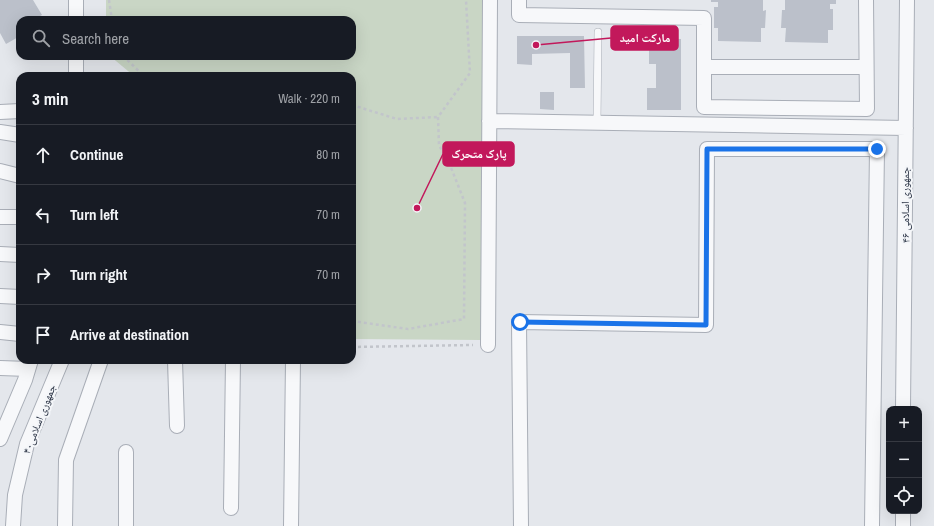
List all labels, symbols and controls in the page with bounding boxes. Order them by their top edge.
search box [16,16,356,60]
callout: مارکت امید [611,26,678,50]
icon: search [30,27,52,49]
text: Search here [62,28,129,49]
text: مارکت امید [620,30,671,46]
text: 3 min [32,87,68,110]
text: Walk · 220 m [278,90,340,107]
route end [868,140,886,158]
callout: پارک متحرک [443,142,514,166]
icon: ahead [32,144,54,166]
text: Continue [70,144,123,165]
text: 80 m [316,146,340,163]
text: پارک متحرک [451,146,507,162]
street label: جمهوری اسلامی ۴۶ [898,167,912,243]
icon: left [32,204,54,226]
text: Turn left [70,204,118,225]
text: 70 m [316,206,340,223]
icon: right [32,264,54,286]
text: Turn right [70,264,127,285]
text: 70 m [316,266,340,283]
route start [511,313,529,331]
icon: arrive [32,324,54,346]
text: Arrive at destination [70,324,189,345]
street label: جمهوری اسلامی۴۰ [19,382,59,456]
map controls [886,406,922,514]
button: + [886,406,922,442]
button: − [886,442,922,478]
button: locate [886,478,922,514]

